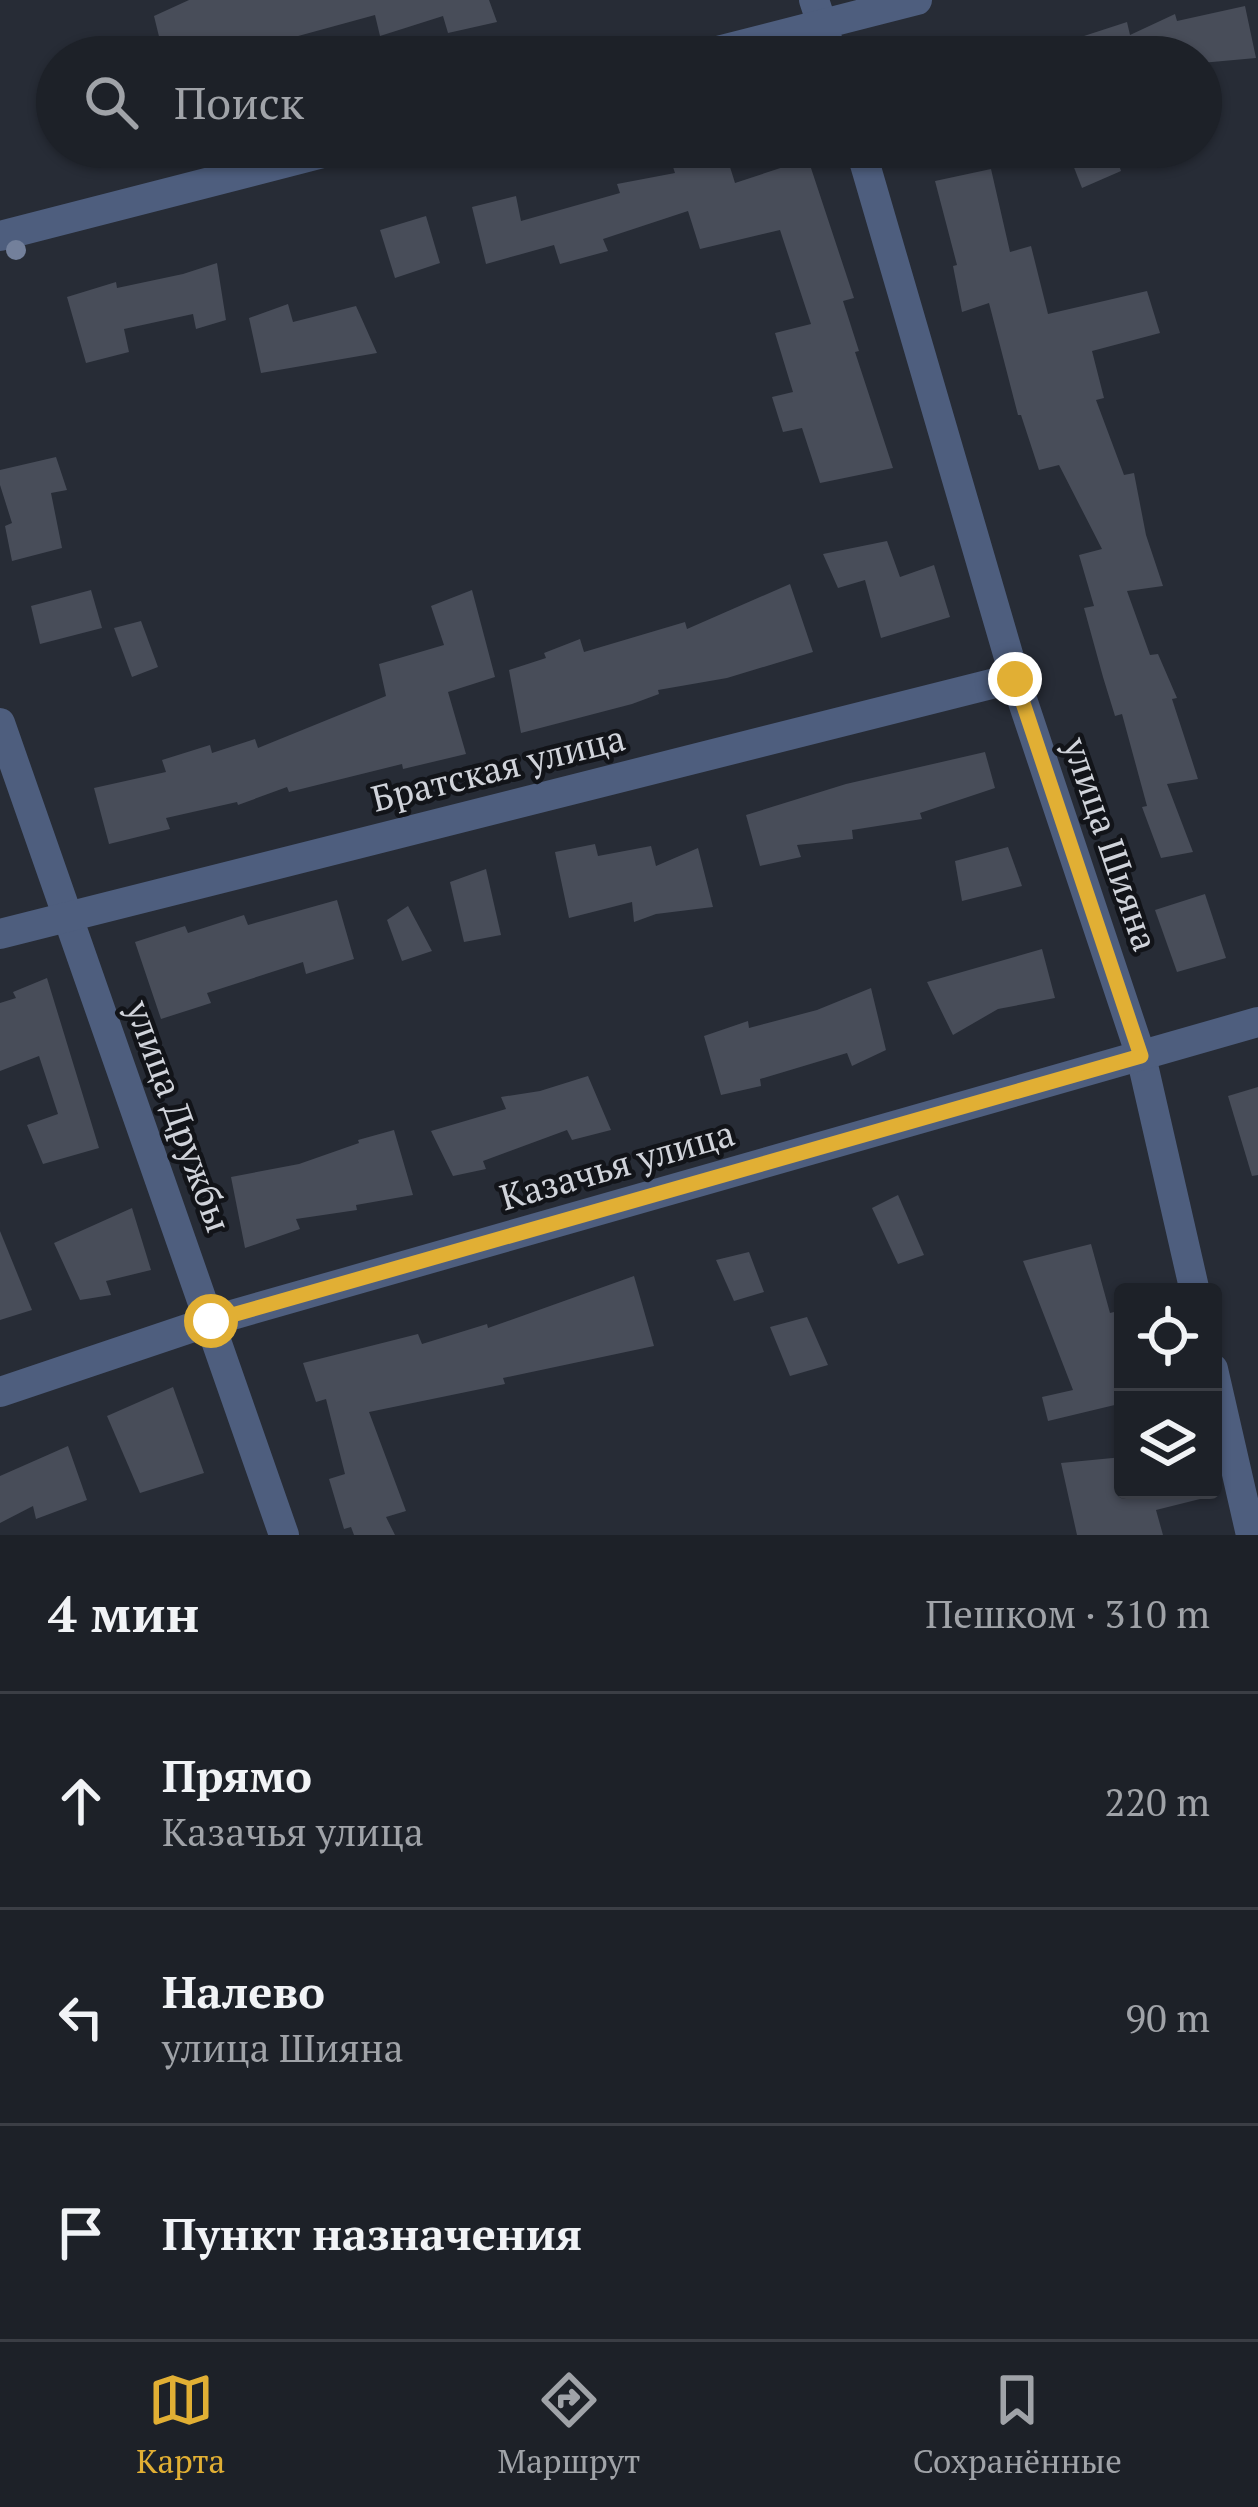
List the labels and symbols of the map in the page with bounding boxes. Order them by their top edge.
route end [988,652,1042,706]
street label: Братская улица [366,713,629,822]
street label: улица Шияна [1053,730,1170,957]
street label: улица Дружбы [115,993,243,1238]
street label: Казачья улица [494,1109,739,1220]
route start [184,1294,238,1348]

